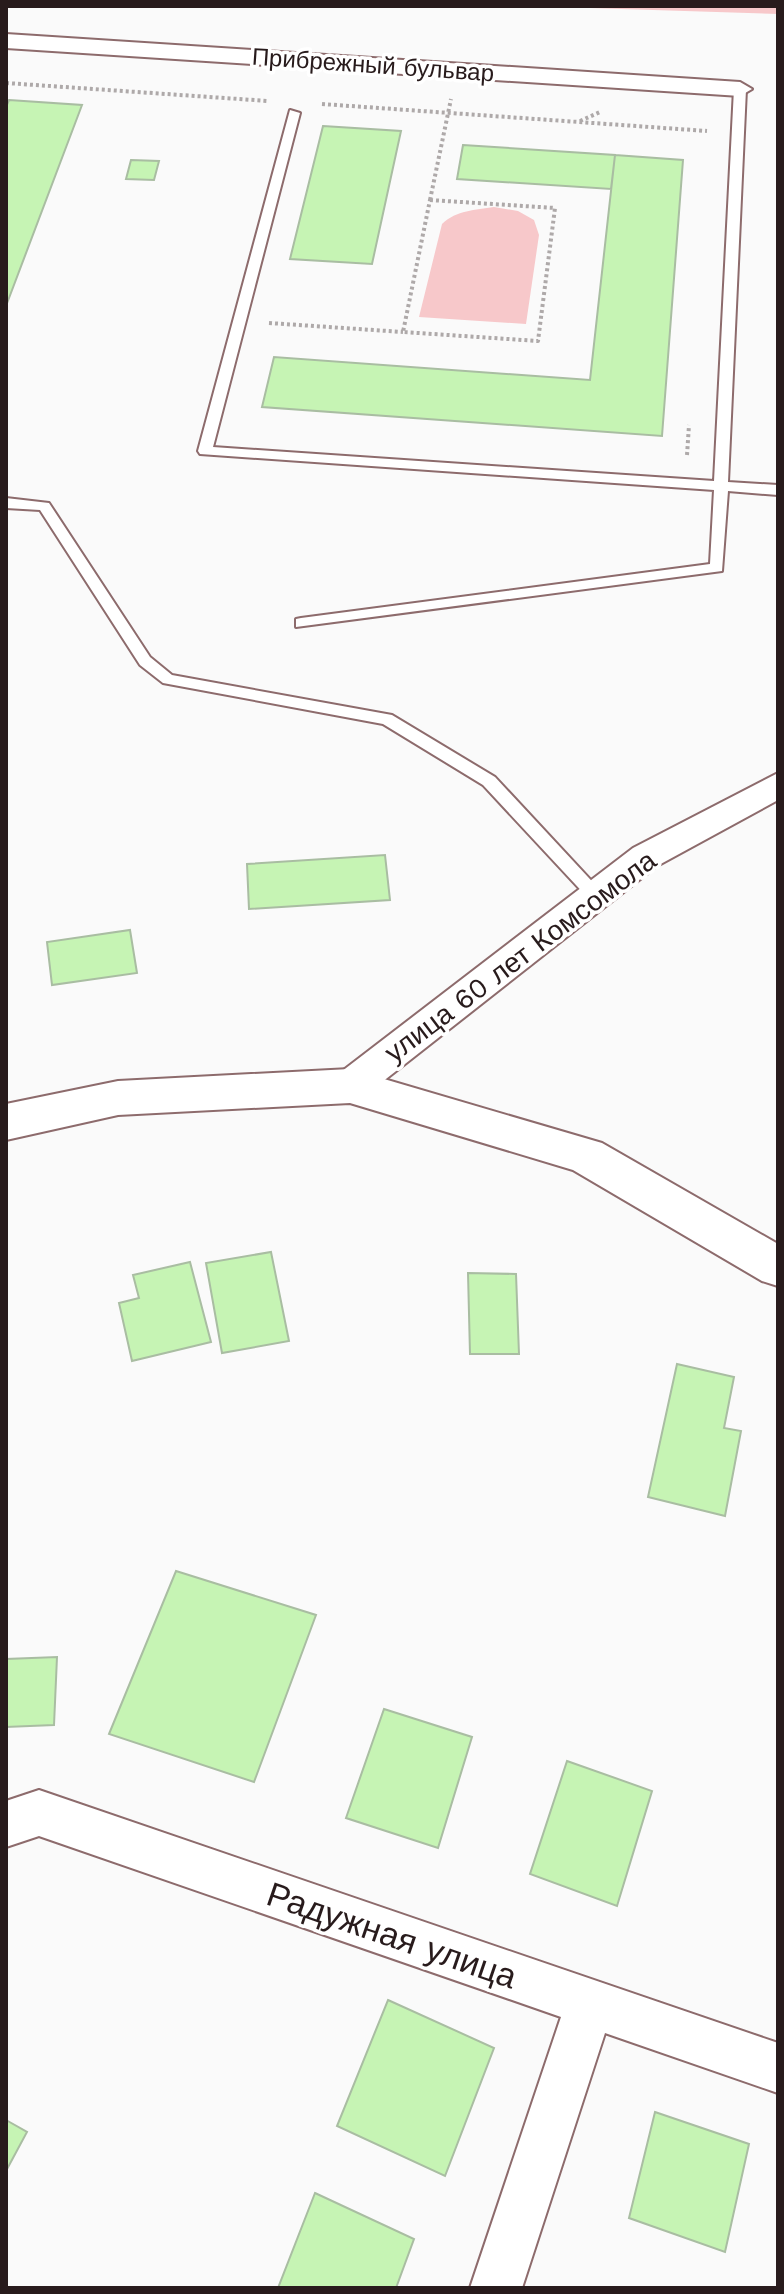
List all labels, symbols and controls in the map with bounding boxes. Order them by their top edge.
street label: Прибрежный бульвар [251,43,495,87]
street label: улица 60 лет Комсомола [378,843,663,1069]
street label: Радужная улица [262,1874,522,1997]

